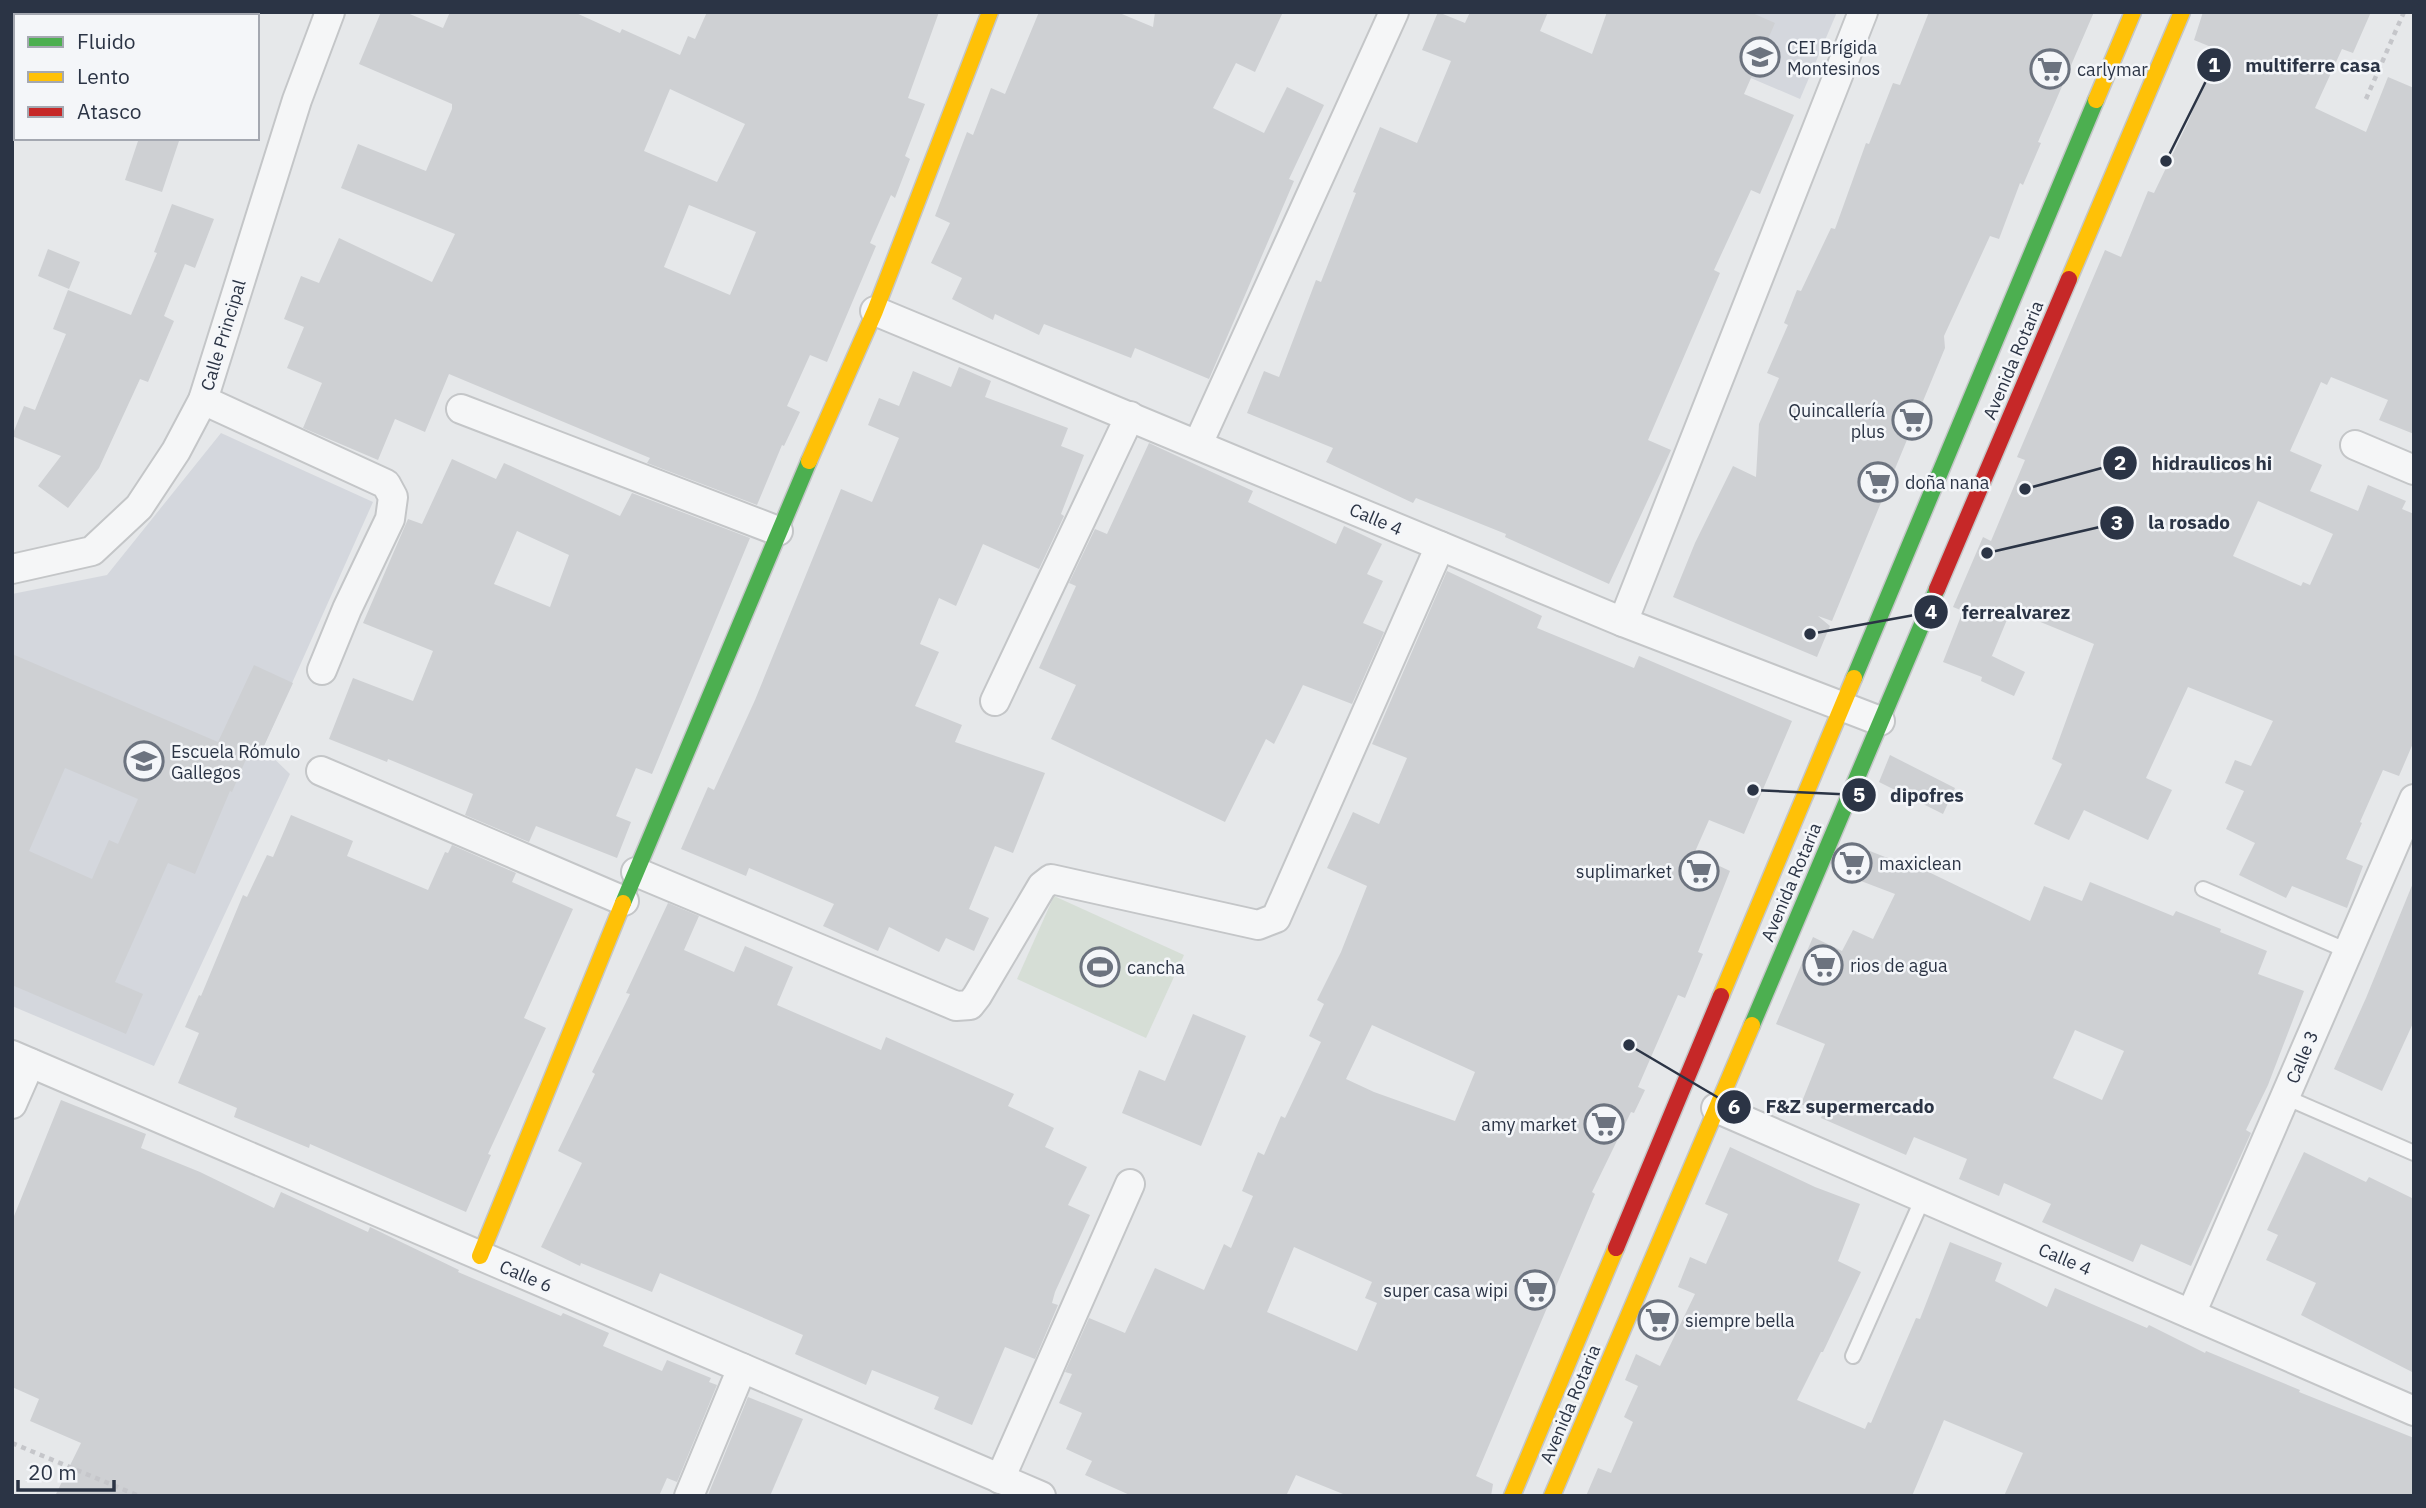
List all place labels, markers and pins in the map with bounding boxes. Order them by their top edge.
school or university icon: CEI Brígida Montesinos [1739,36,1781,78]
place label: CEI Brígida Montesinos [1787,36,1880,80]
callout: multiferre casa [2196,45,2395,85]
supermarket icon: carlymar [2029,48,2071,90]
place label: carlymar [2077,58,2148,81]
place label: Quincallería plus [1788,399,1885,443]
supermarket icon: Quincallería plus [1891,399,1933,441]
callout: hidraulicos hi [2102,443,2286,483]
supermarket icon: doña nana [1857,461,1899,503]
place label: doña nana [1905,471,1990,494]
callout: la rosado [2099,503,2244,543]
callout: ferrealvarez [1913,592,2085,632]
school or university icon: Escuela Rómulo Gallegos [123,740,165,782]
place label: Escuela Rómulo Gallegos [171,740,300,784]
callout: dipofres [1841,775,1978,815]
supermarket icon: maxiclean [1831,842,1873,884]
supermarket icon: suplimarket [1678,850,1720,892]
place label: maxiclean [1879,852,1962,875]
place label: suplimarket [1576,860,1672,883]
supermarket icon: rios de agua [1802,944,1844,986]
sports icon: cancha [1079,946,1121,988]
place label: rios de agua [1850,954,1948,977]
place label: cancha [1127,956,1185,979]
callout: F&Z supermercado [1717,1087,1949,1127]
supermarket icon: amy market [1583,1103,1625,1145]
place label: amy market [1481,1113,1577,1136]
supermarket icon: super casa wipi [1514,1269,1556,1311]
place label: super casa wipi [1383,1279,1508,1302]
supermarket icon: siempre bella [1637,1299,1679,1341]
place label: siempre bella [1685,1309,1795,1332]

